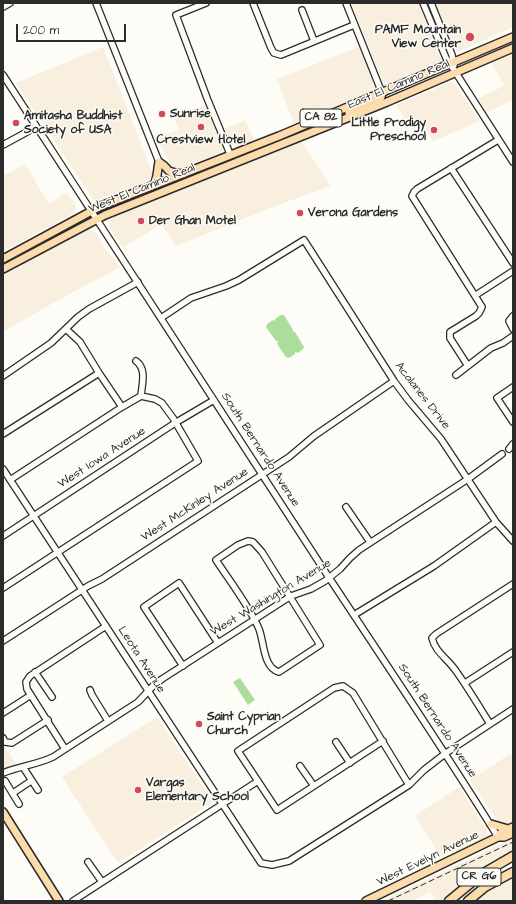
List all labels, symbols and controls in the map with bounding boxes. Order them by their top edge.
scale bar [18,16,128,42]
text: 200 m [23,22,59,39]
place label: PAMF Mountain View Center [375,23,461,51]
marker: PAMF Mountain View Center [464,31,476,43]
street label: East El Camino Real [346,57,452,113]
place label: Sunrise [170,107,211,121]
place label: Amitasha Buddhist Society of USA [24,109,122,137]
marker: Sunrise [157,109,167,119]
road number: CA 82 [300,109,342,127]
place label: Little Prodigy Preschool [351,116,426,144]
marker: Amitasha Buddhist Society of USA [11,118,21,128]
marker: Crestview Hotel [196,122,206,132]
marker: Little Prodigy Preschool [429,125,439,135]
place label: Crestview Hotel [157,133,245,147]
street label: West El Camino Real [87,161,197,217]
place label: Verona Gardens [308,206,398,220]
marker: Verona Gardens [295,208,305,218]
place label: Der Ghan Motel [149,214,236,228]
marker: Der Ghan Motel [136,216,146,226]
street label: Acalanes Drive [391,359,453,433]
street label: South Bernardo Avenue [218,390,302,510]
street label: West Iowa Avenue [55,424,149,492]
street label: West McKinley Avenue [139,465,251,545]
street label: West Washington Avenue [208,556,334,640]
street label: Leota Avenue [114,624,168,696]
street label: South Bernardo Avenue [395,661,479,781]
place label: Saint Cyprian Church [207,710,281,738]
marker: Saint Cyprian Church [194,719,204,729]
place label: Vargas Elementary School [146,776,249,804]
marker: Vargas Elementary School [133,785,143,795]
street label: West Evelyn Avenue [375,828,481,890]
road number: CR G6 [457,868,501,886]

